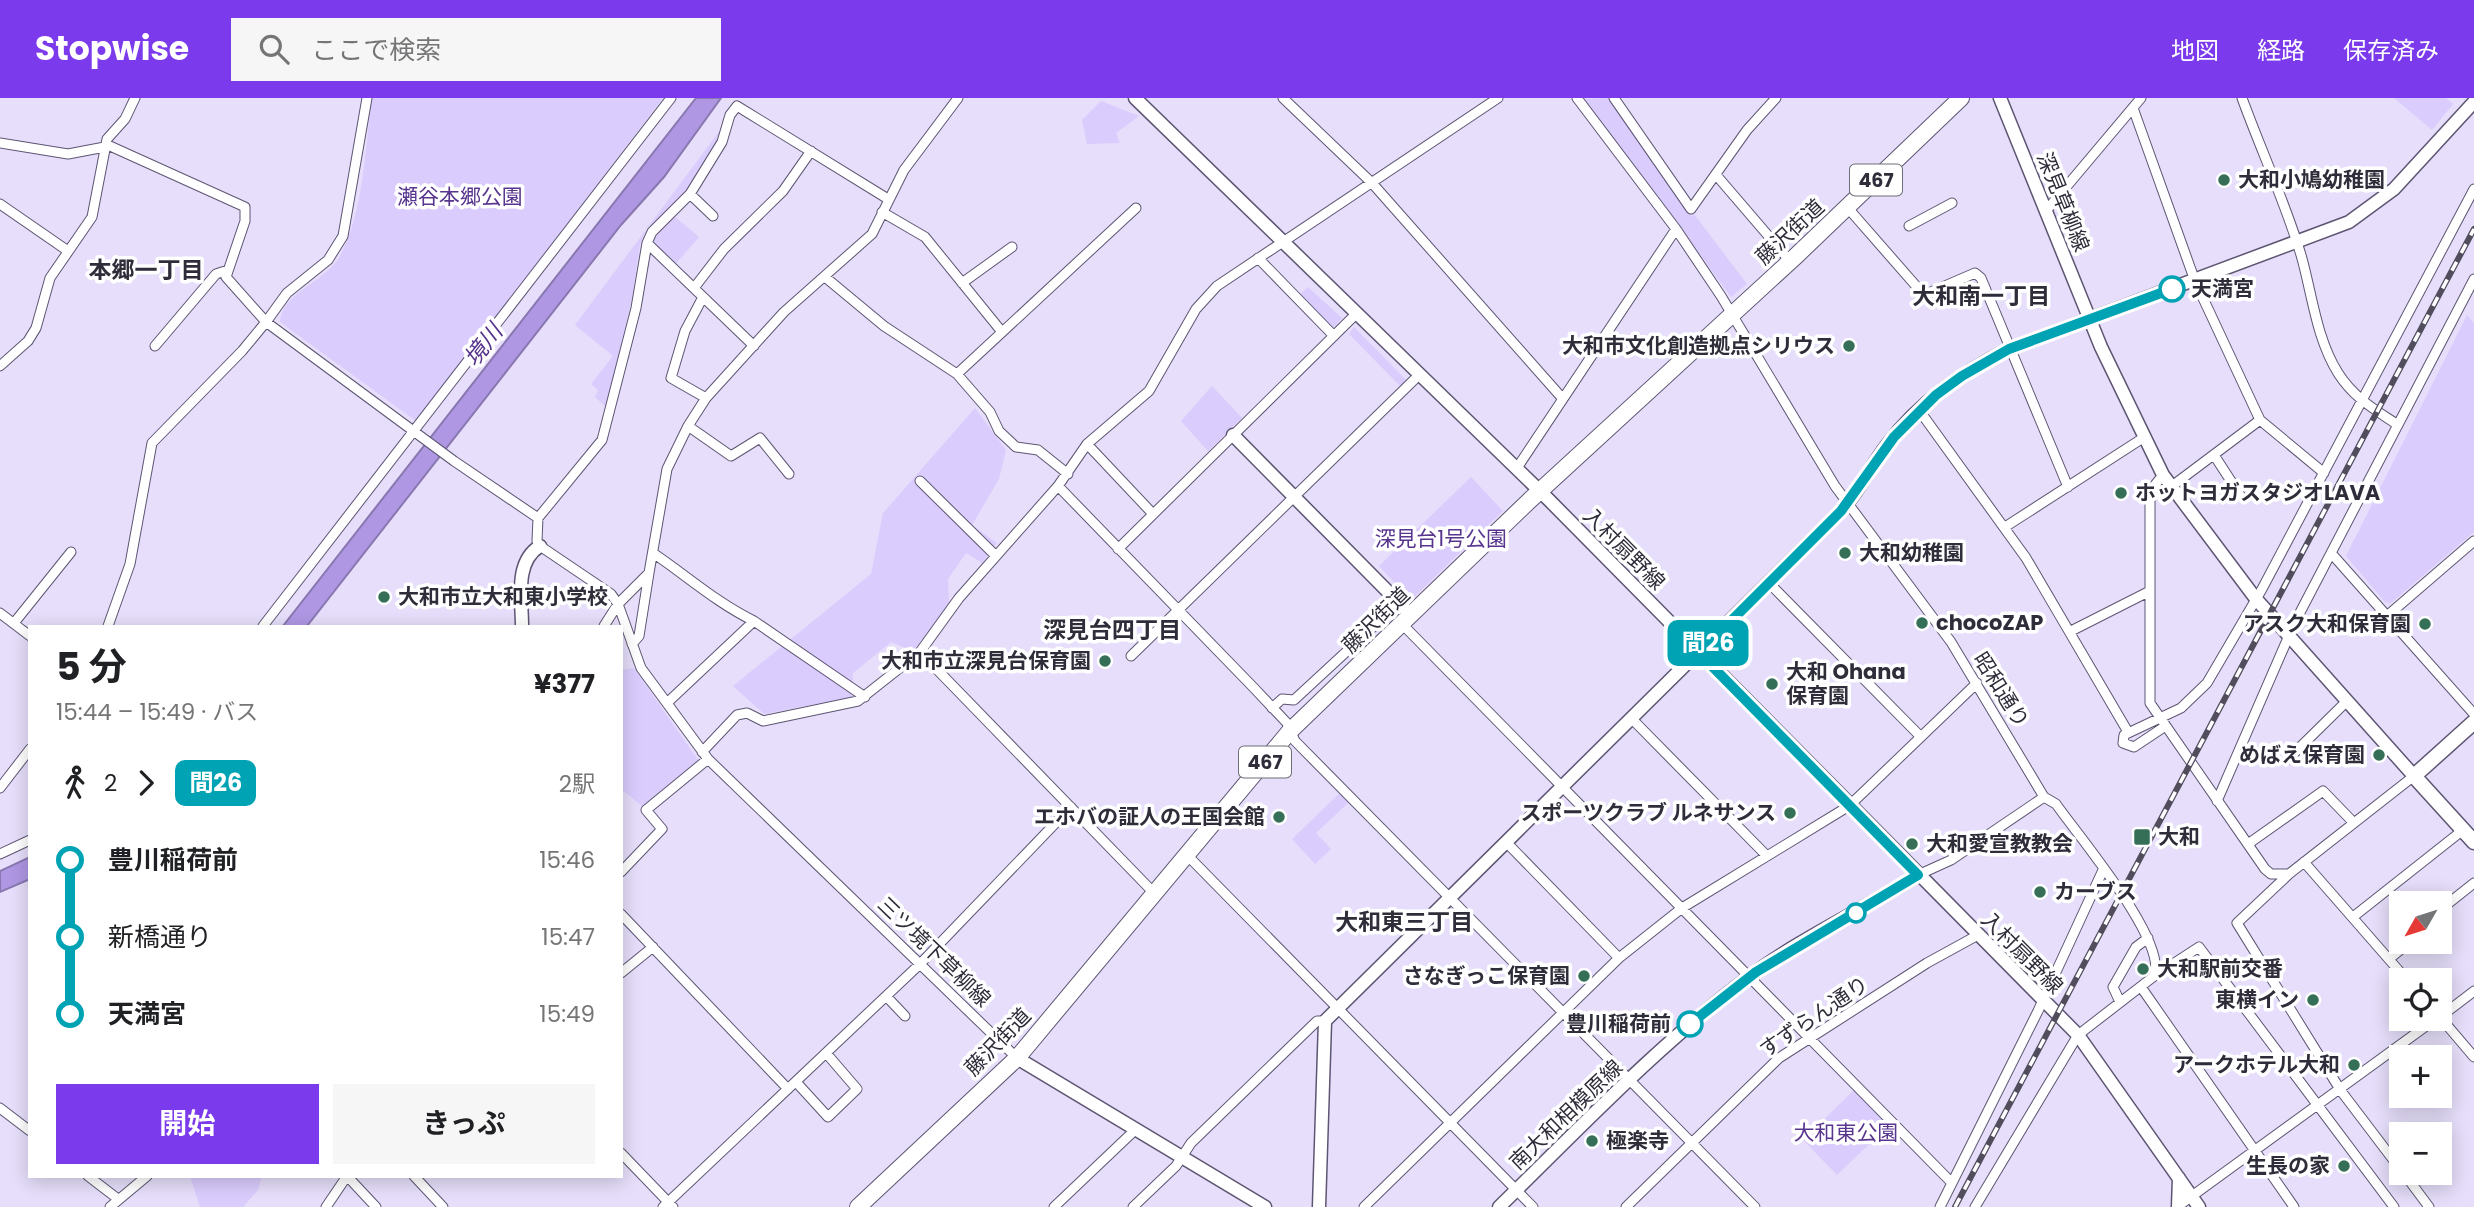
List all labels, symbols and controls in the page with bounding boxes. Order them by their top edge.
search box [231,18,721,81]
text: Stopwise [35,25,189,72]
icon: search [255,30,293,68]
text: ここで検索 [311,32,441,68]
text: 地図 [2171,34,2219,67]
text: 経路 [2257,34,2305,67]
text: 保存済み [2343,34,2439,67]
street label: 深見草柳線 [2030,148,2097,256]
road number: 467 [1850,164,1902,195]
place label: 大和小鳩幼稚園 [2238,165,2385,194]
marker: 大和小鳩幼稚園 [2216,172,2232,188]
park label: 瀬谷本郷公園 [397,182,523,211]
street label: 藤沢街道 [1749,192,1830,271]
district label: 本郷一丁目 [89,254,204,286]
place label: 天満宮 [2191,274,2254,303]
marker: 天満宮 [2159,276,2185,302]
district label: 大和南一丁目 [1912,280,2050,312]
water label: 境川 [456,315,512,373]
place label: 大和市文化創造拠点シリウス [1562,331,1835,360]
marker: 大和市文化創造拠点シリウス [1841,338,1857,354]
place label: ホットヨガスタジオLAVA [2135,478,2381,507]
marker: ホットヨガスタジオLAVA [2113,485,2129,501]
street label: 入村扇野線 [1577,501,1672,596]
park label: 深見台1号公園 [1375,524,1507,553]
place label: 大和幼稚園 [1859,538,1964,567]
marker: 大和幼稚園 [1837,545,1853,561]
street label: 藤沢街道 [1335,580,1416,659]
place label: 大和市立大和東小学校 [398,582,608,611]
marker: 大和市立大和東小学校 [376,589,392,605]
place label: chocoZAP [1936,608,2043,637]
place label: アスク大和保育園 [2243,609,2411,638]
district label: 深見台四丁目 [1043,614,1181,646]
marker: chocoZAP [1914,615,1930,631]
marker: アスク大和保育園 [2417,616,2433,632]
line badge: 間26 [1668,620,1748,666]
text: 間26 [1682,626,1735,659]
text: 5 分 [56,640,127,693]
place label: 大和市立深見台保育園 [881,646,1091,675]
street label: 昭和通り [1967,646,2036,733]
marker: 大和市立深見台保育園 [1097,653,1113,669]
place label: 大和 Ohana 保育園 [1786,657,1906,710]
text: ¥377 [534,666,595,702]
marker: 大和 Ohana 保育園 [1764,676,1780,692]
text: 15:44 – 15:49 · バス [56,696,258,728]
place label: めばえ保育園 [2239,740,2365,769]
road number: 467 [1239,747,1291,778]
marker: めばえ保育園 [2371,747,2387,763]
icon: walk [56,764,94,802]
icon: forward [127,764,165,802]
text: 間26 [189,766,242,799]
text: 2 [104,767,117,799]
text: 2駅 [559,768,595,800]
place label: スポーツクラブ ルネサンス [1520,798,1776,827]
place label: エホバの証人の王国会館 [1034,802,1265,831]
marker: スポーツクラブ ルネサンス [1782,805,1798,821]
marker: エホバの証人の王国会館 [1271,809,1287,825]
place label: 大和 [2158,822,2200,851]
marker: 大和 [2132,827,2152,847]
place label: 大和愛宣教教会 [1926,829,2073,858]
marker: 大和愛宣教教会 [1904,836,1920,852]
text: 豊川稲荷前 [108,842,238,878]
text: 15:46 [539,844,595,876]
place label: カーブス [2054,877,2137,906]
marker: カーブス [2032,884,2048,900]
street label: 三ツ境下草柳線 [871,890,997,1013]
north arrow [2389,891,2452,954]
map controls [2389,891,2452,1185]
unlabelled marker [1846,903,1866,923]
street label: 入村扇野線 [1975,905,2070,1000]
district label: 大和東三丁目 [1335,906,1473,938]
text: 新橋通り [108,919,212,955]
text: 15:47 [541,921,595,953]
place label: 大和駅前交番 [2157,954,2283,983]
place label: さなぎっこ保育園 [1403,961,1570,990]
marker: 大和駅前交番 [2135,961,2151,977]
marker: さなぎっこ保育園 [1576,968,1592,984]
button: locate [2389,968,2452,1031]
street label: すずらん通り [1753,969,1874,1064]
place label: 東横イン [2215,985,2299,1014]
marker: 東横イン [2305,992,2321,1008]
text: 天満宮 [108,996,186,1032]
text: 15:49 [539,998,595,1030]
street label: 藤沢街道 [958,1001,1037,1082]
place label: 豊川稲荷前 [1566,1009,1671,1038]
marker: 豊川稲荷前 [1677,1011,1703,1037]
button: + [2389,1045,2452,1108]
place label: アークホテル大和 [2173,1050,2340,1079]
street label: 南大和相模原線 [1503,1053,1629,1176]
marker: アークホテル大和 [2346,1057,2362,1073]
button: 開始 [56,1084,319,1164]
button: きっぷ [333,1084,595,1164]
park label: 大和東公園 [1794,1118,1899,1147]
button: − [2389,1122,2452,1185]
place label: 極楽寺 [1606,1126,1669,1155]
marker: 極楽寺 [1584,1133,1600,1149]
place label: 生長の家 [2246,1151,2330,1180]
marker: 生長の家 [2336,1158,2352,1174]

